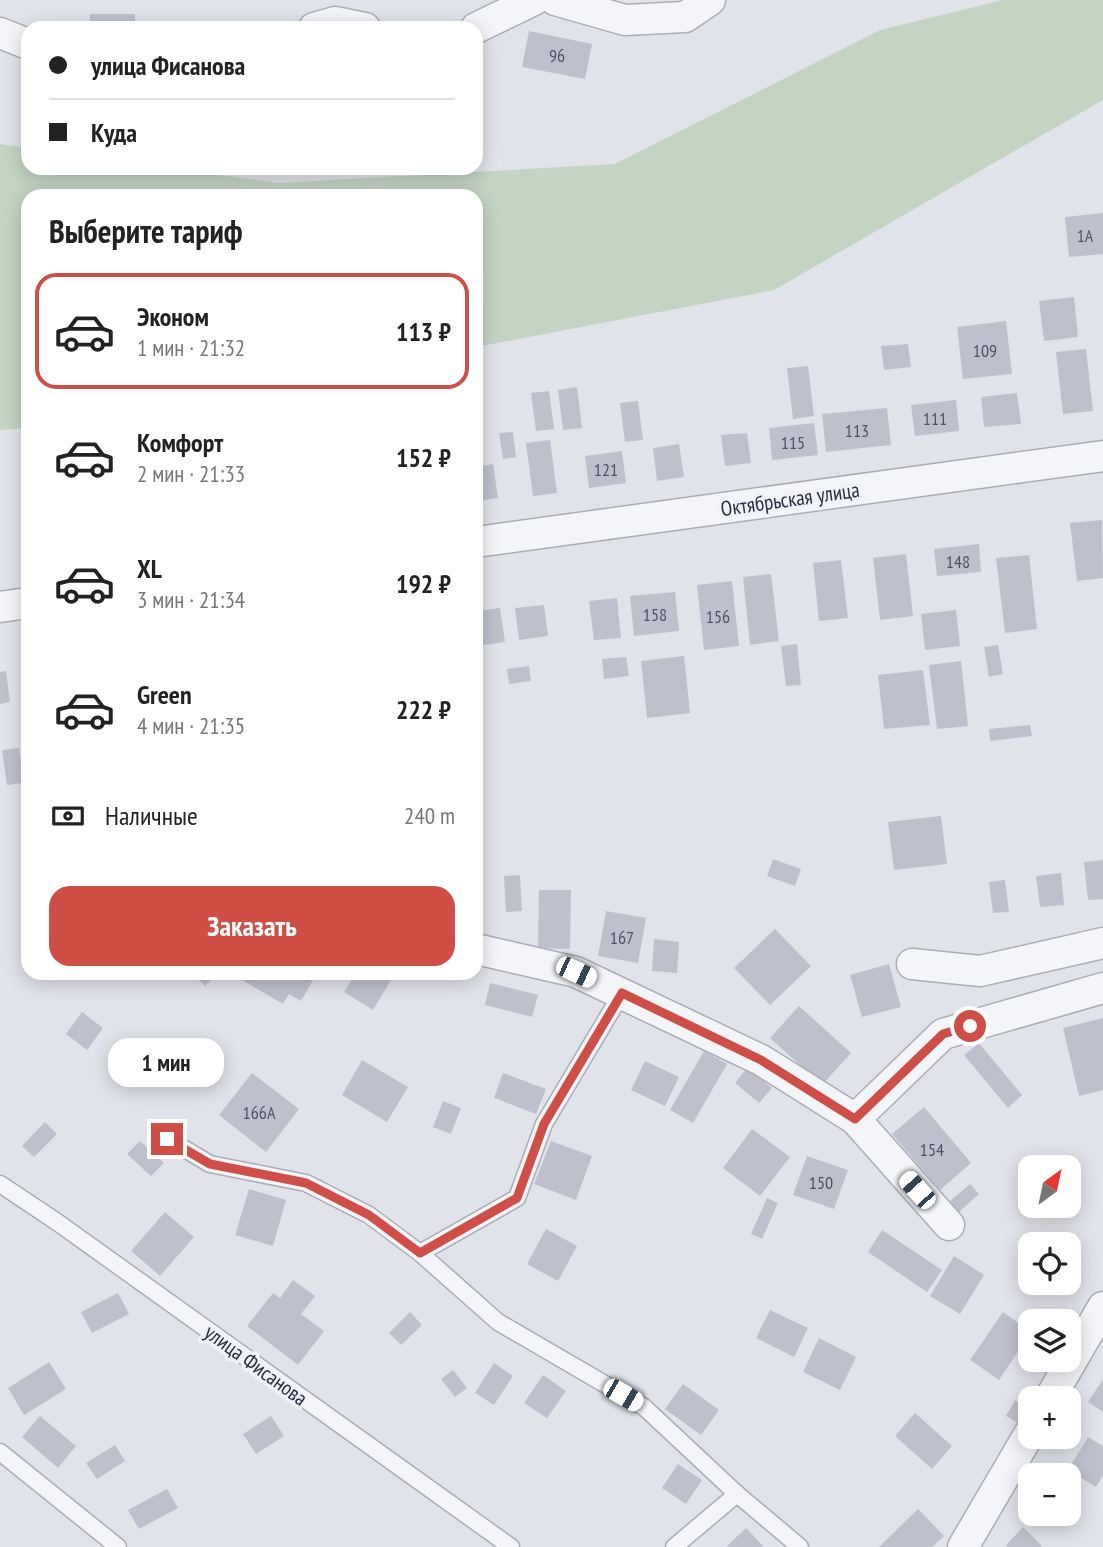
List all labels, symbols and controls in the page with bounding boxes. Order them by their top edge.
house number: 96 [549,44,565,67]
text: улица Фисанова [91,49,245,82]
text: Куда [91,116,137,149]
text: Выберите тариф [49,210,243,252]
house number: 1А [1077,224,1094,247]
icon: car [53,300,116,363]
text: Эконом [137,300,209,333]
text: 113 ₽ [396,315,451,348]
text: 1 мин · 21:32 [137,333,245,362]
house number: 109 [973,339,997,362]
house number: 111 [923,407,947,430]
house number: 113 [845,419,869,442]
icon: car [53,426,116,489]
text: Комфорт [137,426,223,459]
house number: 115 [781,431,805,454]
text: 152 ₽ [396,441,451,474]
house number: 121 [594,458,618,481]
text: 2 мин · 21:33 [137,459,245,488]
street label: Октябрьская улица [719,476,861,522]
house number: 148 [946,550,970,573]
icon: car [53,552,116,615]
text: XL [137,552,162,585]
text: 192 ₽ [396,567,451,600]
text: 3 мин · 21:34 [137,585,245,614]
house number: 158 [643,603,667,626]
house number: 156 [706,605,730,628]
icon: car [53,678,116,741]
text: Green [137,678,192,711]
text: 222 ₽ [396,693,451,726]
text: 4 мин · 21:35 [137,711,245,740]
icon: cash [49,797,87,835]
text: Наличные [105,799,198,832]
text: 240 m [404,801,455,830]
button: Заказать [49,886,455,966]
house number: 167 [610,926,634,949]
car [553,954,600,990]
route start [954,1010,986,1042]
callout: 1 мин [109,1038,225,1086]
text: 1 мин [141,1048,191,1077]
house number: 166А [243,1101,276,1124]
route end [151,1123,183,1155]
house number: 154 [920,1138,944,1161]
north arrow [1018,1155,1082,1218]
map controls [1018,1155,1081,1526]
car [896,1167,939,1213]
house number: 150 [809,1171,833,1194]
button: locate [1018,1232,1081,1295]
button: layers [1018,1309,1081,1372]
street label: улица Фисанова [199,1319,313,1411]
car [600,1375,647,1415]
button: + [1018,1386,1081,1449]
button: − [1018,1463,1081,1526]

